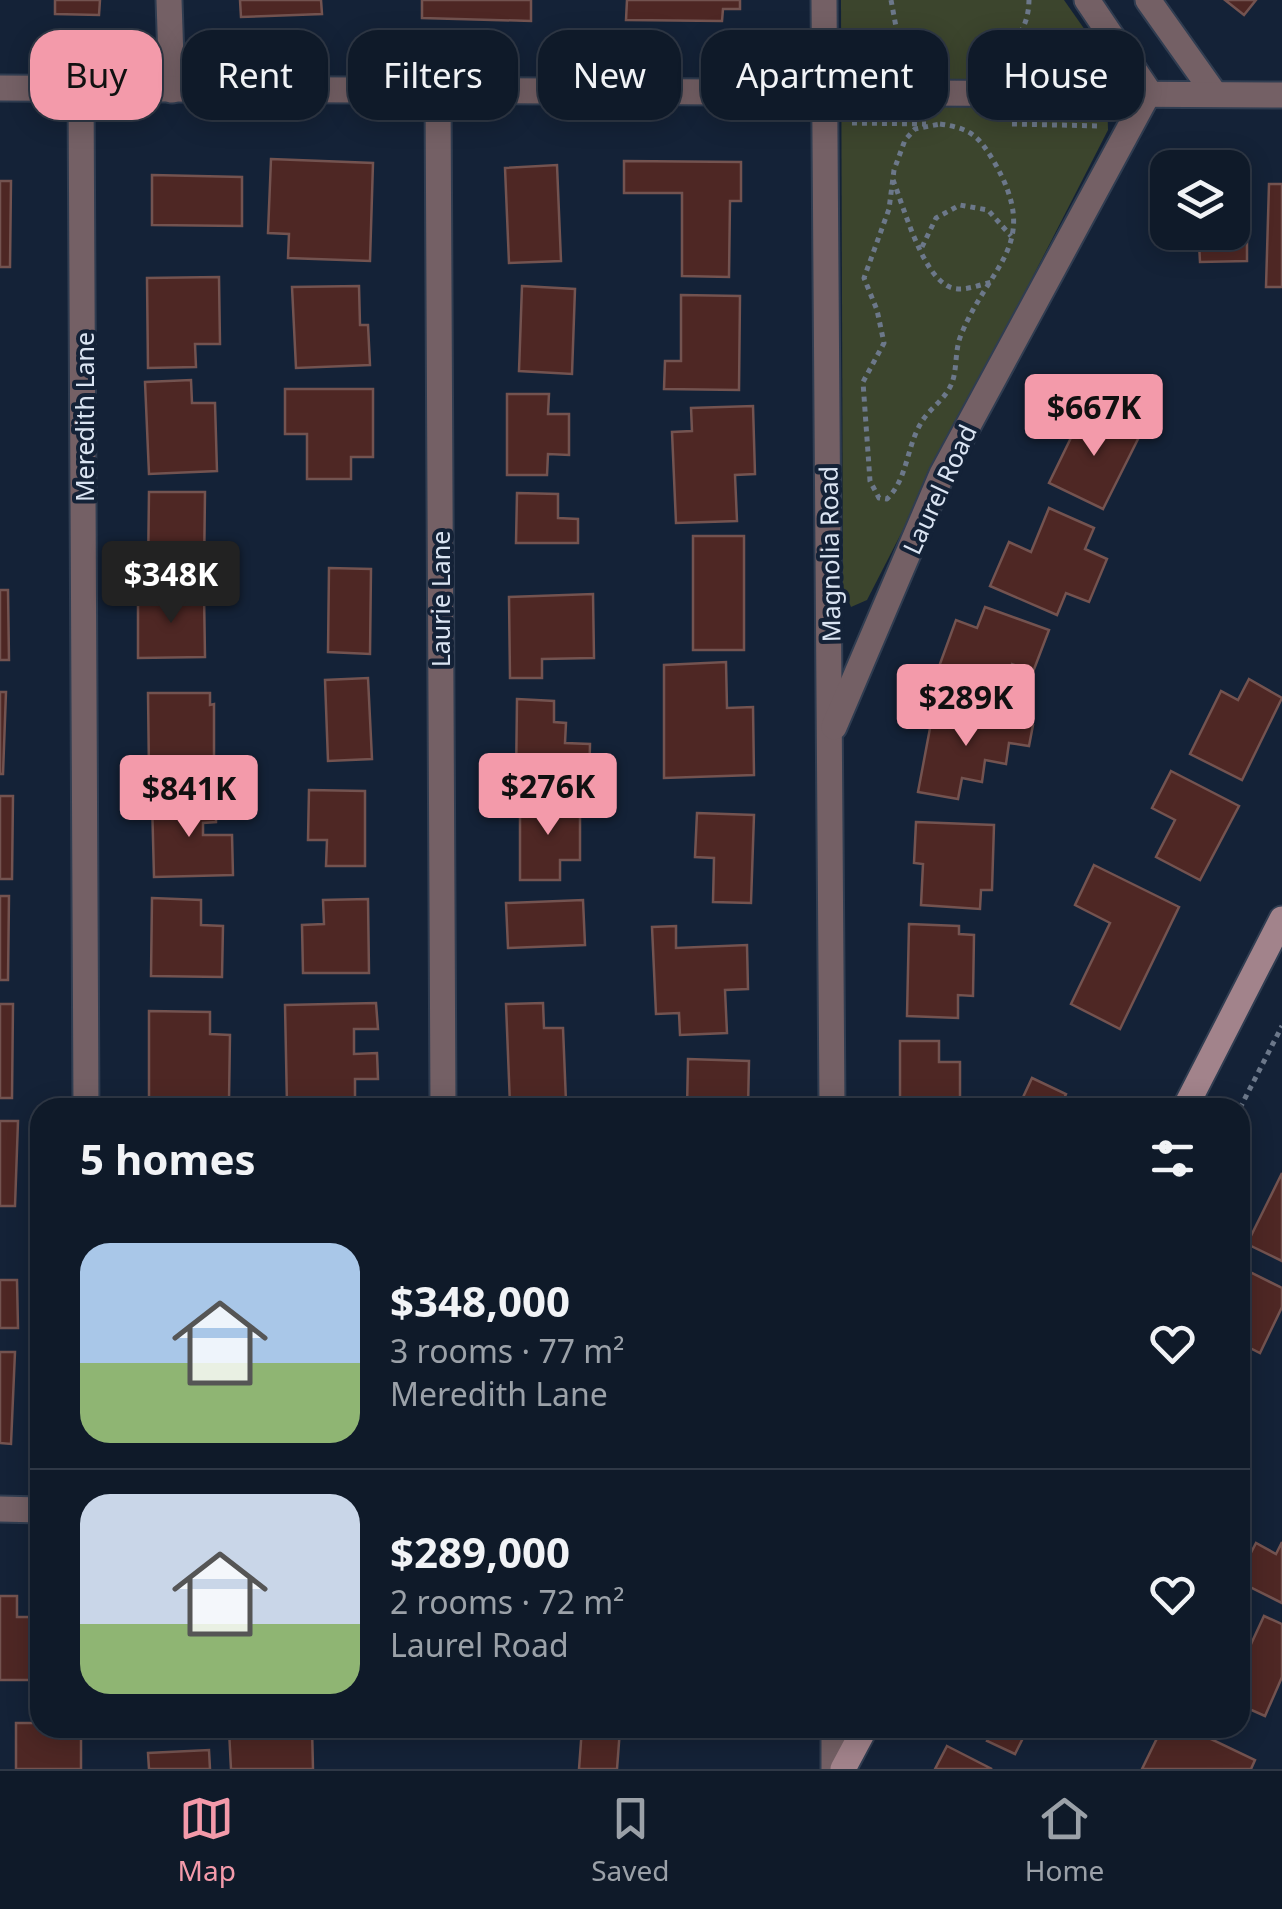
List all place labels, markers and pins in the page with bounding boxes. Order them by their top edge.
pin: $667K [1024,374,1164,459]
pin: $348K [101,541,241,626]
pin: $289K [896,664,1036,749]
pin: $276K [478,753,618,838]
pin: $841K [119,755,259,840]

